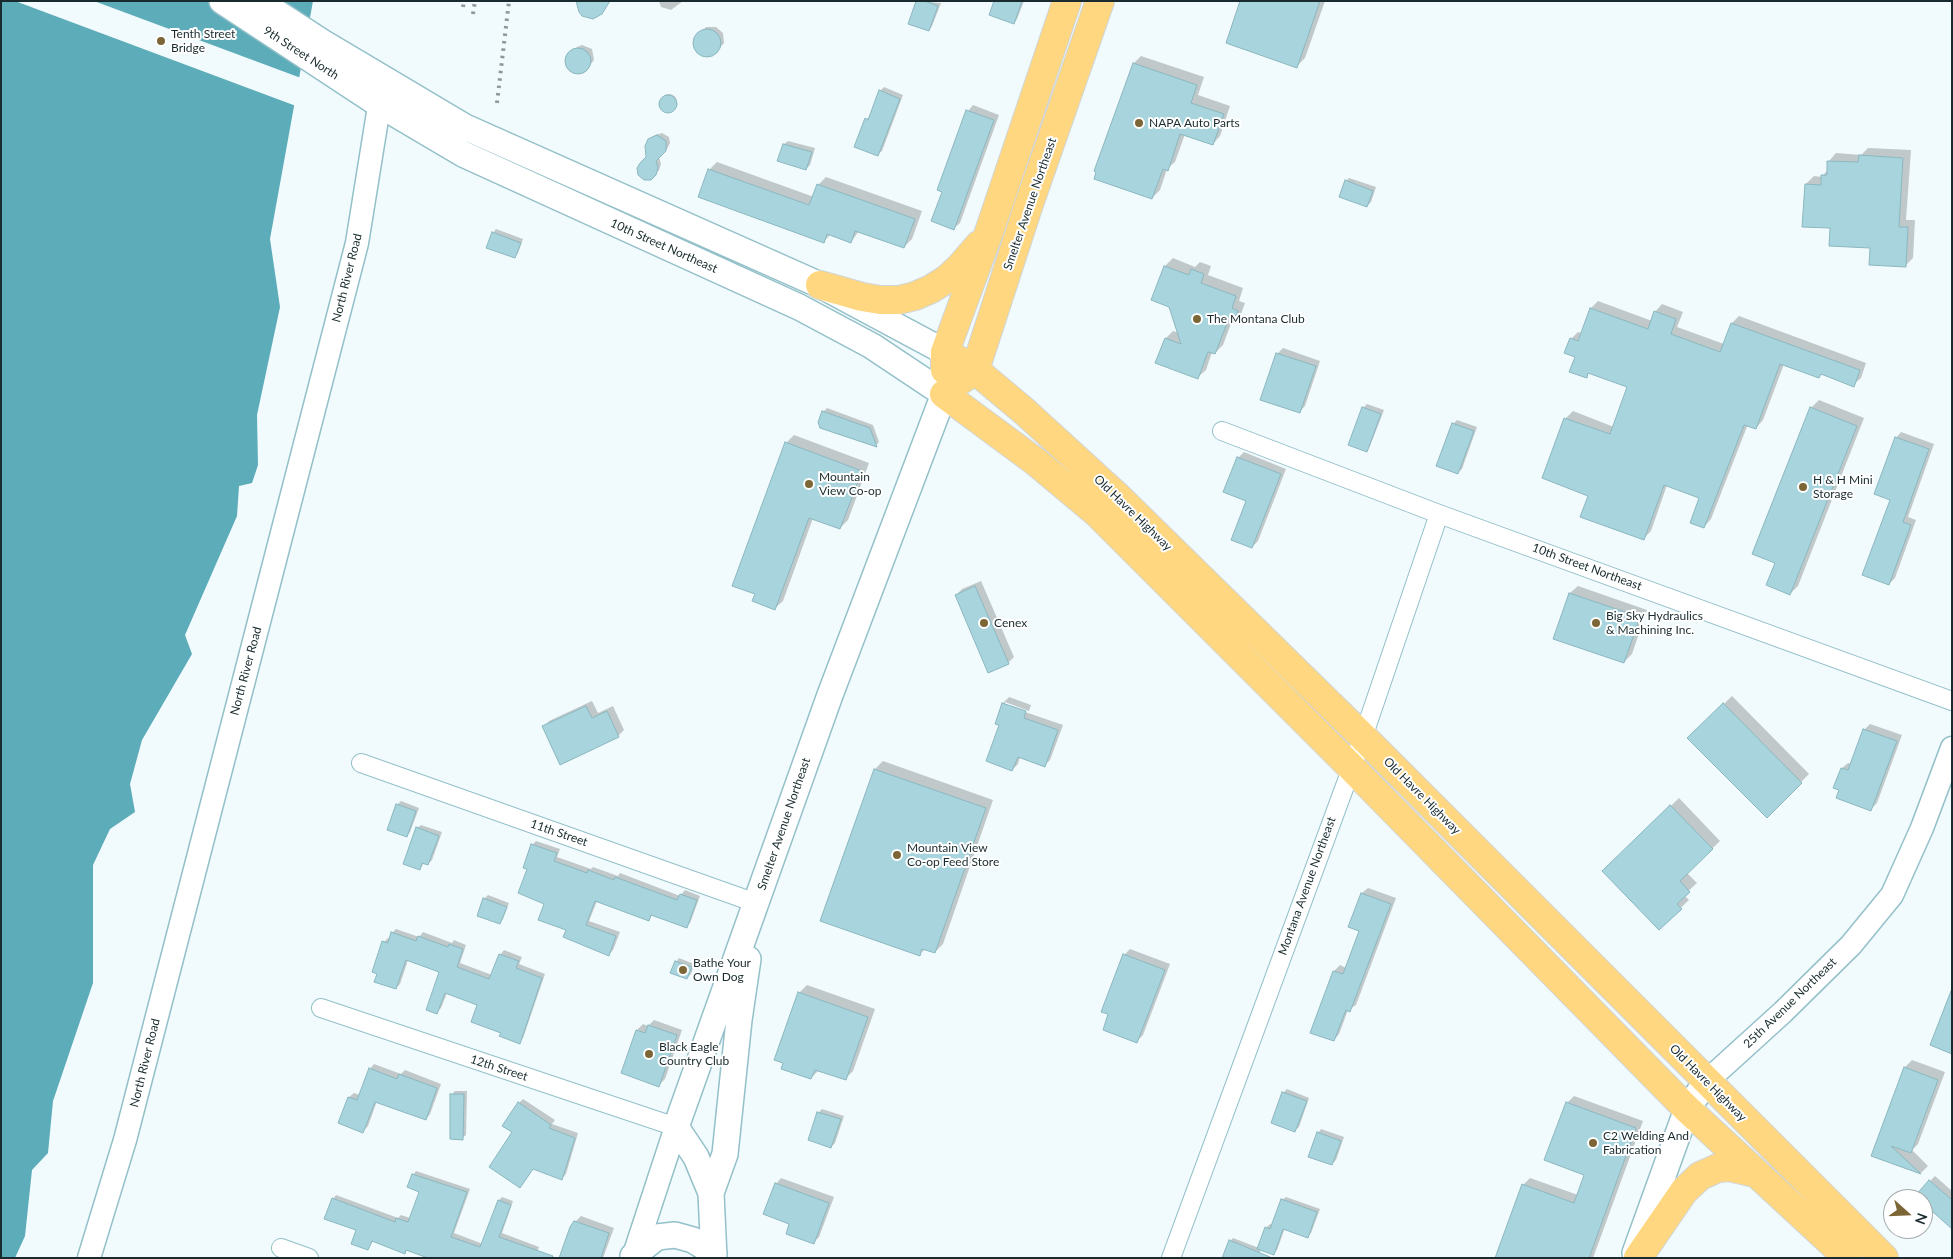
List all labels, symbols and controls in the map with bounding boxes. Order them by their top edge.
street label: 9th Street North [261,23,341,83]
place label: Tenth Street Bridge [171,27,235,55]
marker: Tenth Street Bridge [155,35,167,47]
place label: NAPA Auto Parts [1149,116,1240,130]
marker: NAPA Auto Parts [1133,117,1145,129]
street label: Smelter Avenue Northeast [1001,136,1059,272]
street label: 10th Street Northeast [608,216,720,276]
street label: North River Road [329,232,365,324]
place label: The Montana Club [1207,312,1305,326]
marker: The Montana Club [1191,313,1203,325]
place label: Mountain View Co-op [819,470,881,498]
street label: Old Havre Highway [1091,472,1175,554]
place label: H & H Mini Storage [1813,473,1873,501]
marker: Mountain View Co-op [803,478,815,490]
marker: H & H Mini Storage [1797,481,1809,493]
street label: 10th Street Northeast [1530,540,1644,594]
place label: Big Sky Hydraulics & Machining Inc. [1606,609,1703,637]
place label: Cenex [994,616,1027,630]
marker: Cenex [978,617,990,629]
marker: Big Sky Hydraulics & Machining Inc. [1590,617,1602,629]
street label: North River Road [227,625,265,717]
street label: Old Havre Highway [1381,755,1463,837]
street label: Smelter Avenue Northeast [755,756,813,892]
street label: Montana Avenue Northeast [1275,815,1339,957]
street label: 11th Street [528,816,590,850]
place label: Mountain View Co-op Feed Store [907,841,999,869]
marker: Mountain View Co-op Feed Store [891,849,903,861]
street label: 25th Avenue Northeast [1740,955,1840,1051]
place label: Bathe Your Own Dog [693,956,751,984]
marker: Bathe Your Own Dog [677,964,689,976]
street label: North River Road [127,1017,163,1109]
place label: Black Eagle Country Club [659,1040,729,1068]
street label: Old Havre Highway [1667,1042,1749,1124]
marker: Black Eagle Country Club [643,1048,655,1060]
street label: 12th Street [468,1052,530,1084]
place label: C2 Welding And Fabrication [1603,1129,1689,1157]
marker: C2 Welding And Fabrication [1587,1137,1599,1149]
north arrow [1883,1189,1933,1239]
text: N [1912,1211,1931,1227]

